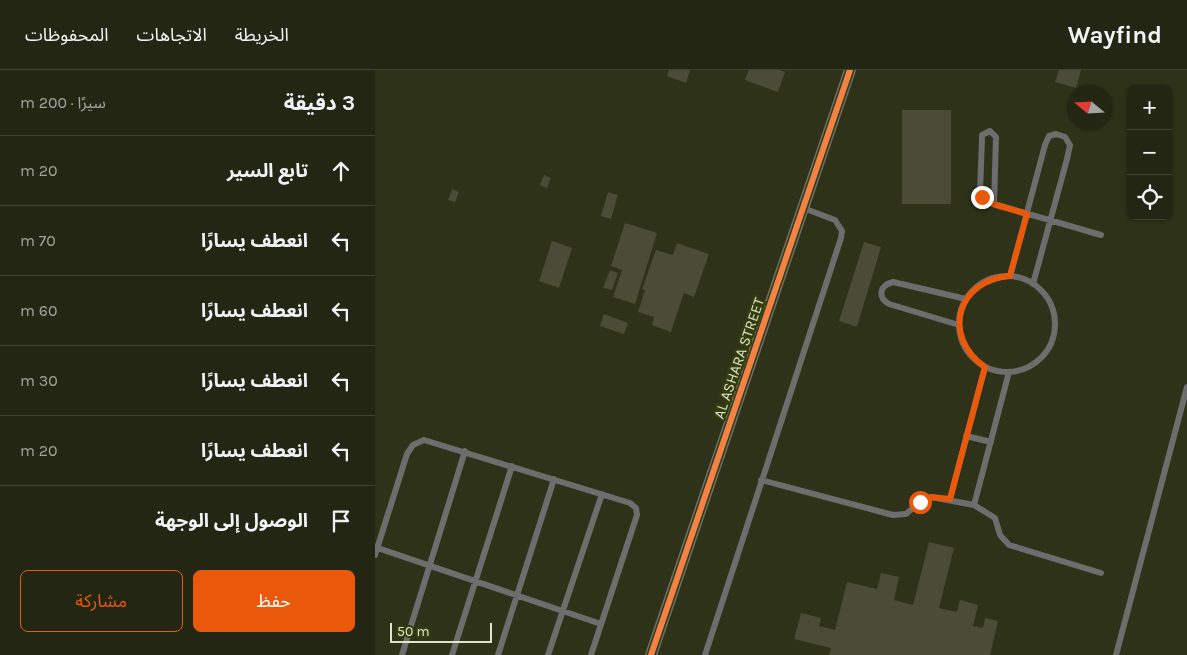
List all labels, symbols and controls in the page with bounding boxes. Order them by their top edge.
text: Wayfind [1068,21,1162,49]
text: المحفوظات [25,24,109,46]
text: الاتجاهات [137,24,207,46]
text: الخريطة [235,24,289,46]
north arrow [1067,85,1112,130]
map controls [1127,85,1172,220]
button: + [1127,85,1172,130]
text: 3 دقيقة [284,91,355,115]
text: سيرًا · 200 m [20,93,106,112]
button: − [1127,130,1172,175]
icon: ahead [327,157,355,185]
text: تابع السير [227,160,308,182]
text: 20 m [20,161,58,180]
button: locate [1127,175,1172,220]
route end [971,186,994,209]
icon: left [327,227,355,255]
text: انعطف يسارًا [201,230,308,252]
text: 70 m [20,231,56,250]
street label: AL ASHARA STREET [710,295,768,421]
icon: left [327,297,355,325]
text: انعطف يسارًا [201,300,308,322]
text: 60 m [20,301,57,320]
icon: left [327,367,355,395]
text: انعطف يسارًا [201,370,308,392]
text: 30 m [20,371,58,390]
icon: left [327,437,355,465]
text: انعطف يسارًا [201,440,308,462]
text: 20 m [20,441,58,460]
route start [909,491,932,514]
icon: arrive [327,507,355,535]
text: الوصول إلى الوجهة [155,510,308,532]
button: مشاركة [20,570,183,632]
button: حفظ [193,570,355,632]
scale bar [390,620,493,643]
text: 50 m [397,623,430,640]

